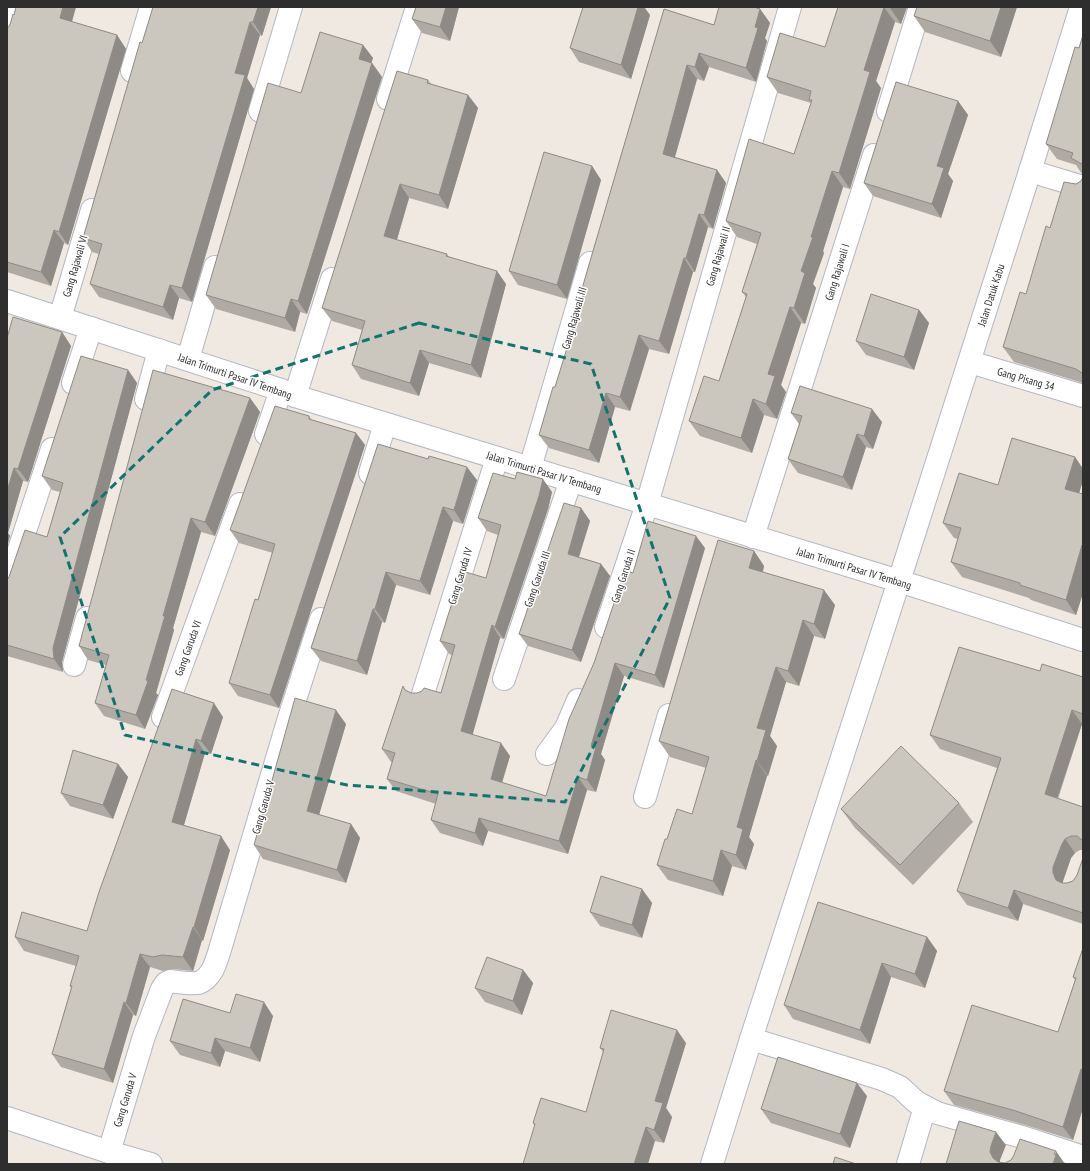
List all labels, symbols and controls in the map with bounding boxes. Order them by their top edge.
street label: Gang Rajawali II [703,225,733,287]
street label: Gang Rajawali VI [59,233,91,299]
street label: Gang Rajawali I [822,242,852,302]
street label: Jalan Datuk Kabu [974,262,1008,329]
street label: Gang Rajawali III [558,285,590,351]
street label: Jalan Trimurti Pasar IV Tembang [175,350,294,402]
street label: Gang Pisang 34 [996,364,1056,394]
street label: Jalan Trimurti Pasar IV Tembang [484,448,603,496]
street label: Jalan Trimurti Pasar IV Tembang [794,544,913,592]
street label: Gang Garuda IV [445,545,476,606]
street label: Gang Garuda II [608,547,638,605]
street label: Gang Garuda III [521,549,553,609]
street label: Gang Garuda VI [171,618,205,678]
street label: Gang Garuda V [249,777,278,836]
street label: Gang Garuda V [110,1070,140,1129]

